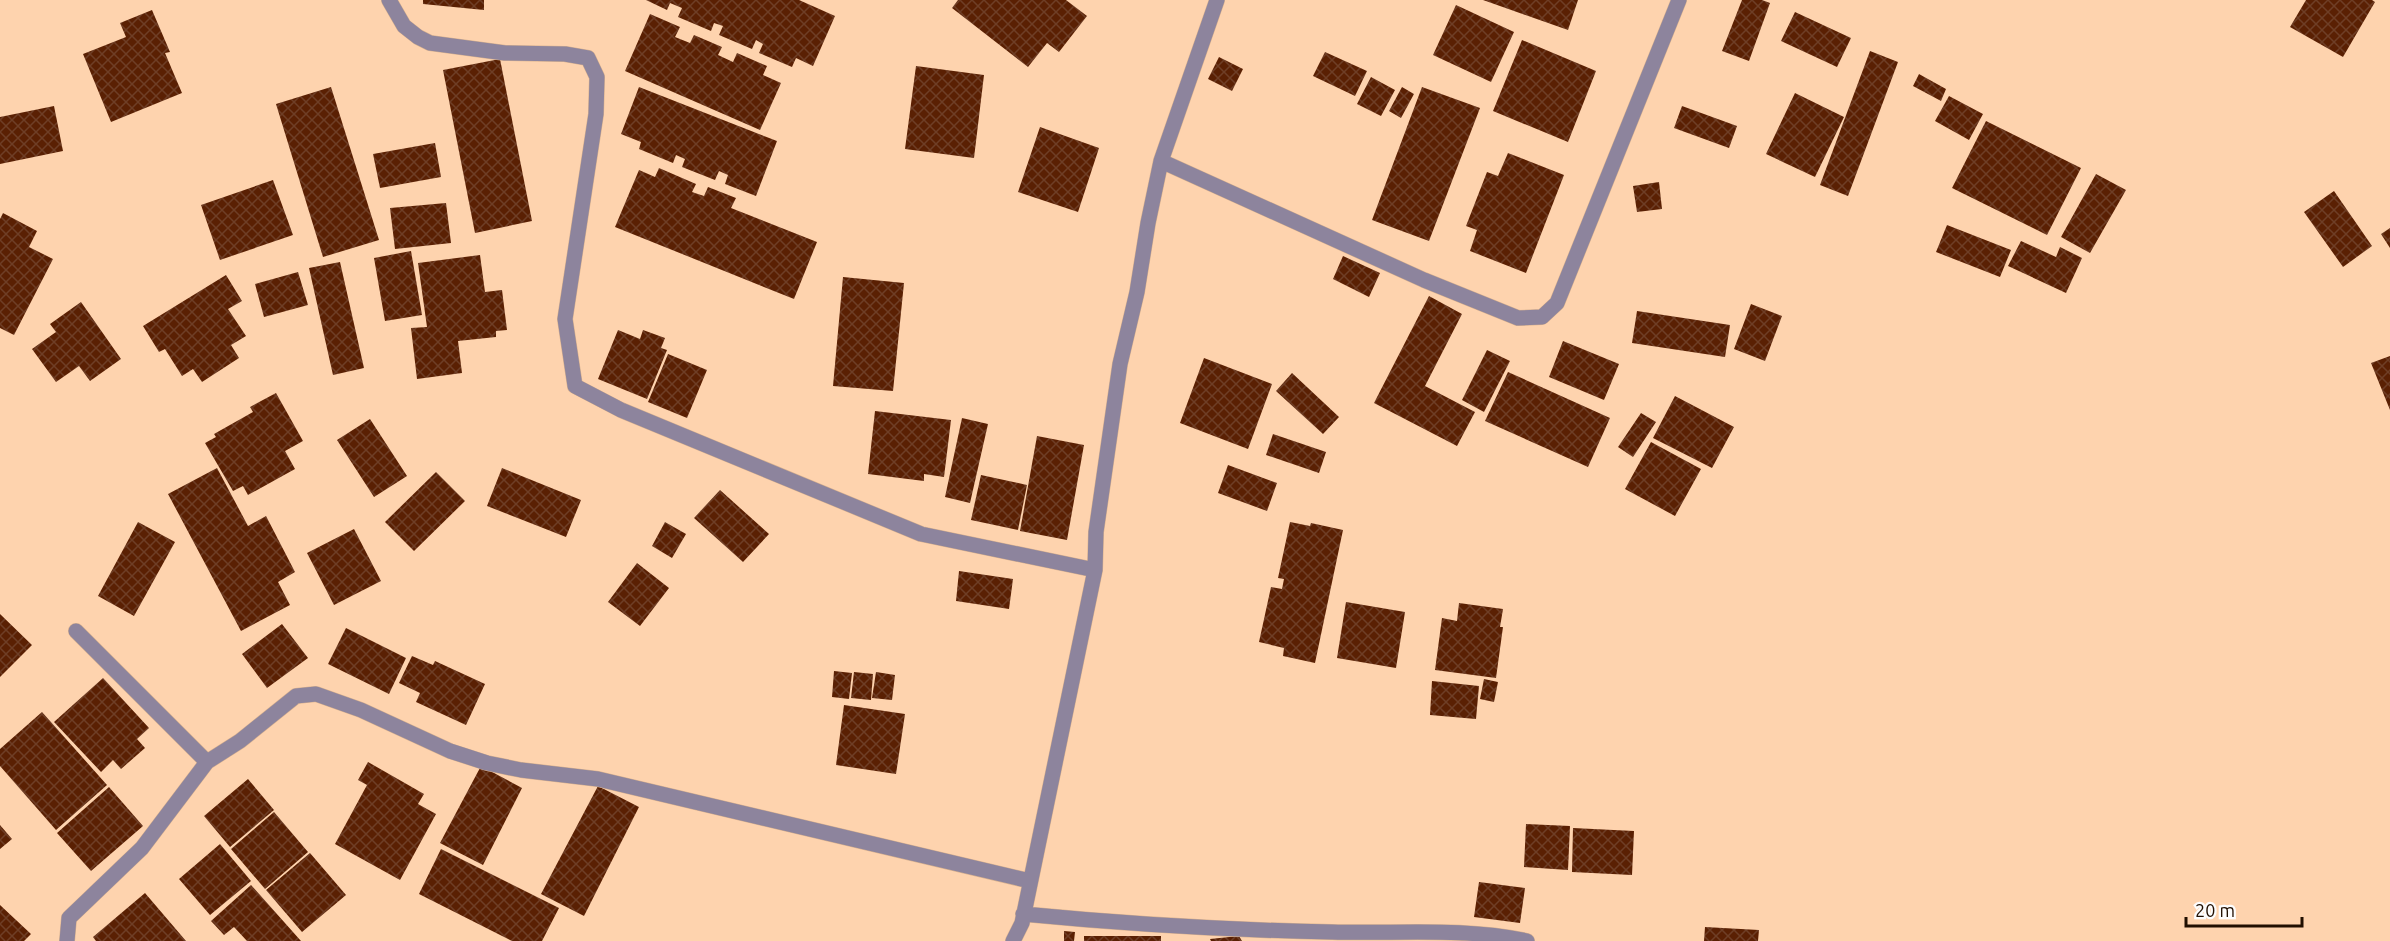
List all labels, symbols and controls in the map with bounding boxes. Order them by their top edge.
scale bar [2186,890,2302,928]
text: 20 m [2195,900,2235,920]

